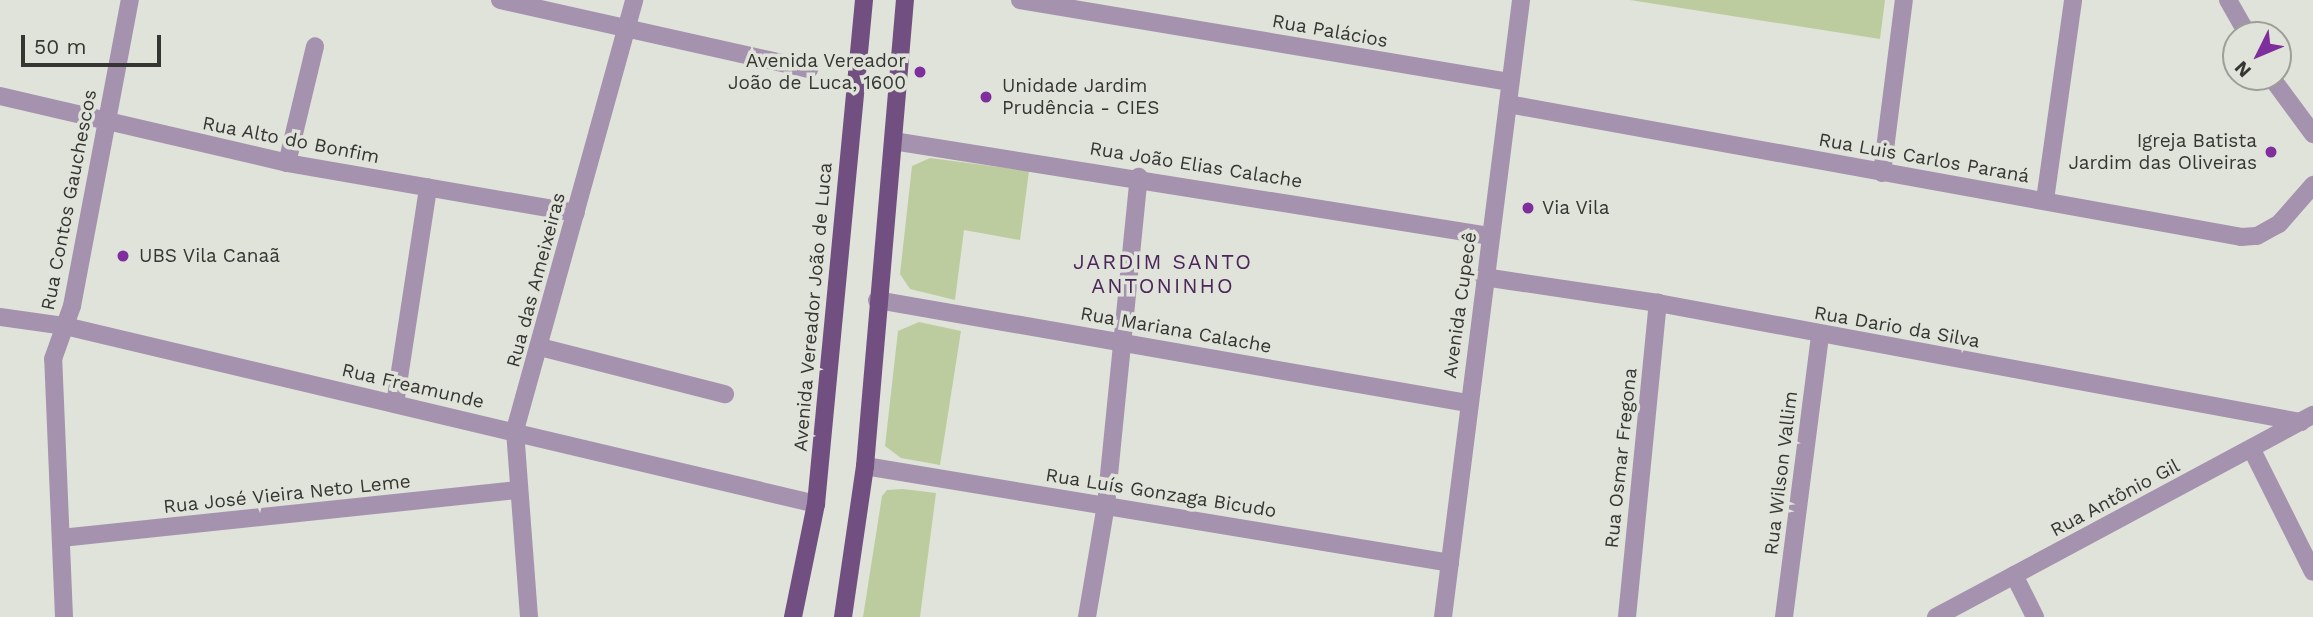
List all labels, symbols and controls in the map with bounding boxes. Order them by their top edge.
street label: Rua Palácios [1270,10,1390,52]
scale bar [24,21,164,65]
north arrow [2222,21,2292,91]
text: 50 m [34,34,86,59]
place label: Avenida Vereador João de Luca, 1600 [728,50,906,94]
text: N [2230,56,2256,82]
marker: Avenida Vereador João de Luca, 1600 [912,64,928,80]
place label: Unidade Jardim Prudência - CIES [1002,75,1160,119]
street label: Rua Contos Gauchescos [36,87,102,313]
marker: Unidade Jardim Prudência - CIES [976,87,996,107]
street label: Rua Alto do Bonfim [200,112,382,168]
street label: Rua Luis Carlos Paraná [1817,128,2031,188]
place label: Igreja Batista Jardim das Oliveiras [2068,130,2257,174]
street label: Rua João Elias Calache [1088,137,1304,193]
marker: Igreja Batista Jardim das Oliveiras [2263,144,2279,160]
street label: Avenida Vereador João de Luca [789,161,837,453]
street label: Rua das Ameixeiras [502,190,570,370]
place label: Via Vila [1542,197,1611,219]
marker: Via Vila [1520,200,1536,216]
street label: Avenida Cupecê [1438,230,1482,380]
place label: UBS Vila Canaã [139,245,281,267]
marker: UBS Vila Canaã [113,246,133,266]
district label: JARDIM SANTO ANTONINHO [1074,249,1252,299]
street label: Rua Dario da Silva [1812,301,1982,353]
street label: Rua Mariana Calache [1078,302,1274,358]
street label: Rua Freamunde [339,358,487,414]
street label: Rua Osmar Fregona [1600,366,1642,550]
street label: Rua Wilson Vallim [1760,389,1802,557]
street label: Rua Antônio Gil [2046,454,2184,542]
street label: Rua Luís Gonzaga Bicudo [1044,463,1278,523]
street label: Rua José Vieira Neto Leme [161,470,413,518]

